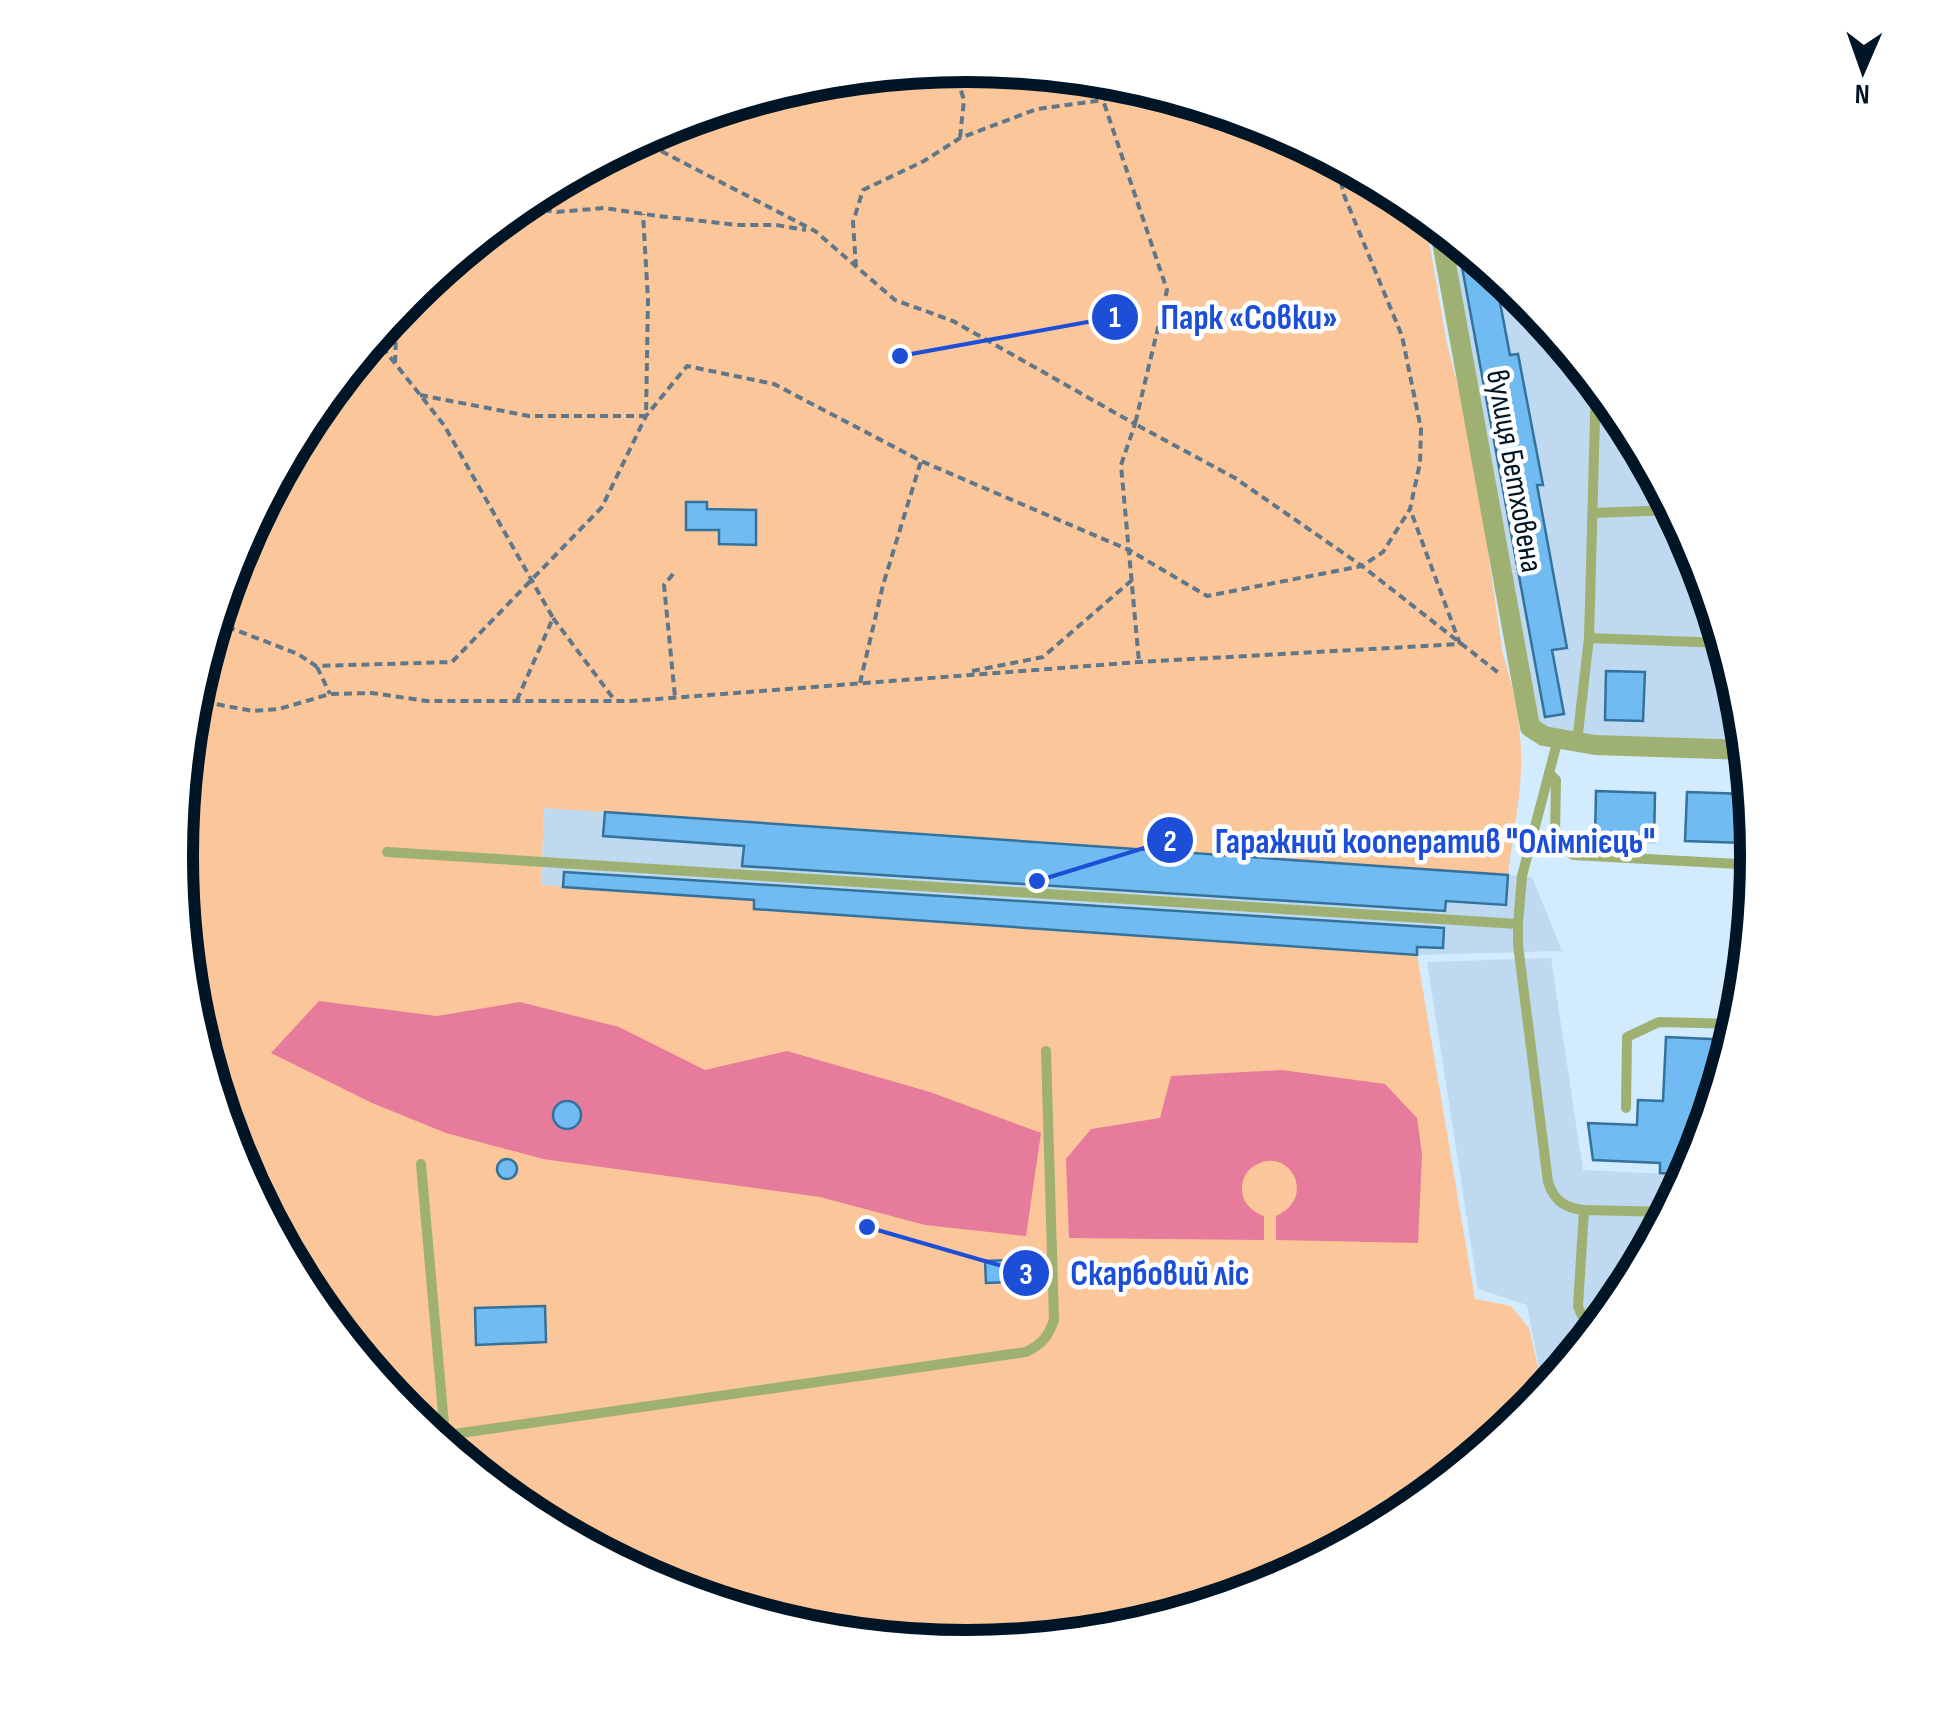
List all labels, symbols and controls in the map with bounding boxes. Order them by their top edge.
north arrow [1813,20,1913,120]
text: N [1854,77,1870,110]
callout: Парк «Совки» [1090,284,1357,349]
text: Парк «Совки» [1161,297,1337,340]
text: 1 [1109,300,1121,336]
street label: вулиця Бетховена [1477,367,1551,575]
callout: Гаражний кооператив "Олімпієць" [1145,808,1676,873]
text: Гаражний кооператив "Олімпієць" [1215,821,1655,864]
text: 2 [1163,824,1177,860]
callout: Скарбовий ліс [1001,1241,1270,1306]
text: Скарбовий ліс [1070,1253,1250,1296]
text: 3 [1019,1257,1033,1293]

